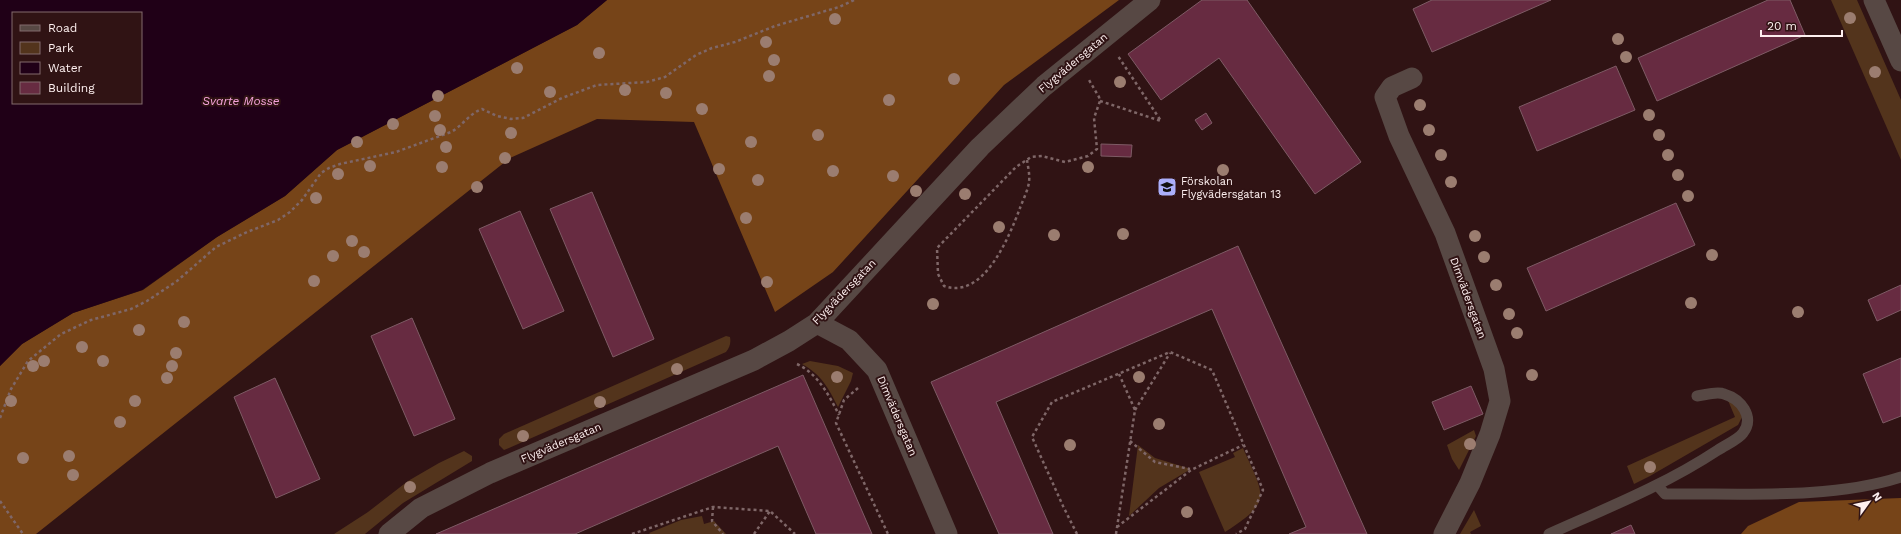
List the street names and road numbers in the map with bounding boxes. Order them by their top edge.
street label: Flygvädersgatan [1036,30,1110,96]
street label: Dimvädersgatan [1447,255,1489,341]
street label: Flygvädersgatan [809,257,879,327]
street label: Dimvädersgatan [874,374,920,458]
street label: Flygvädersgatan [519,420,603,466]

